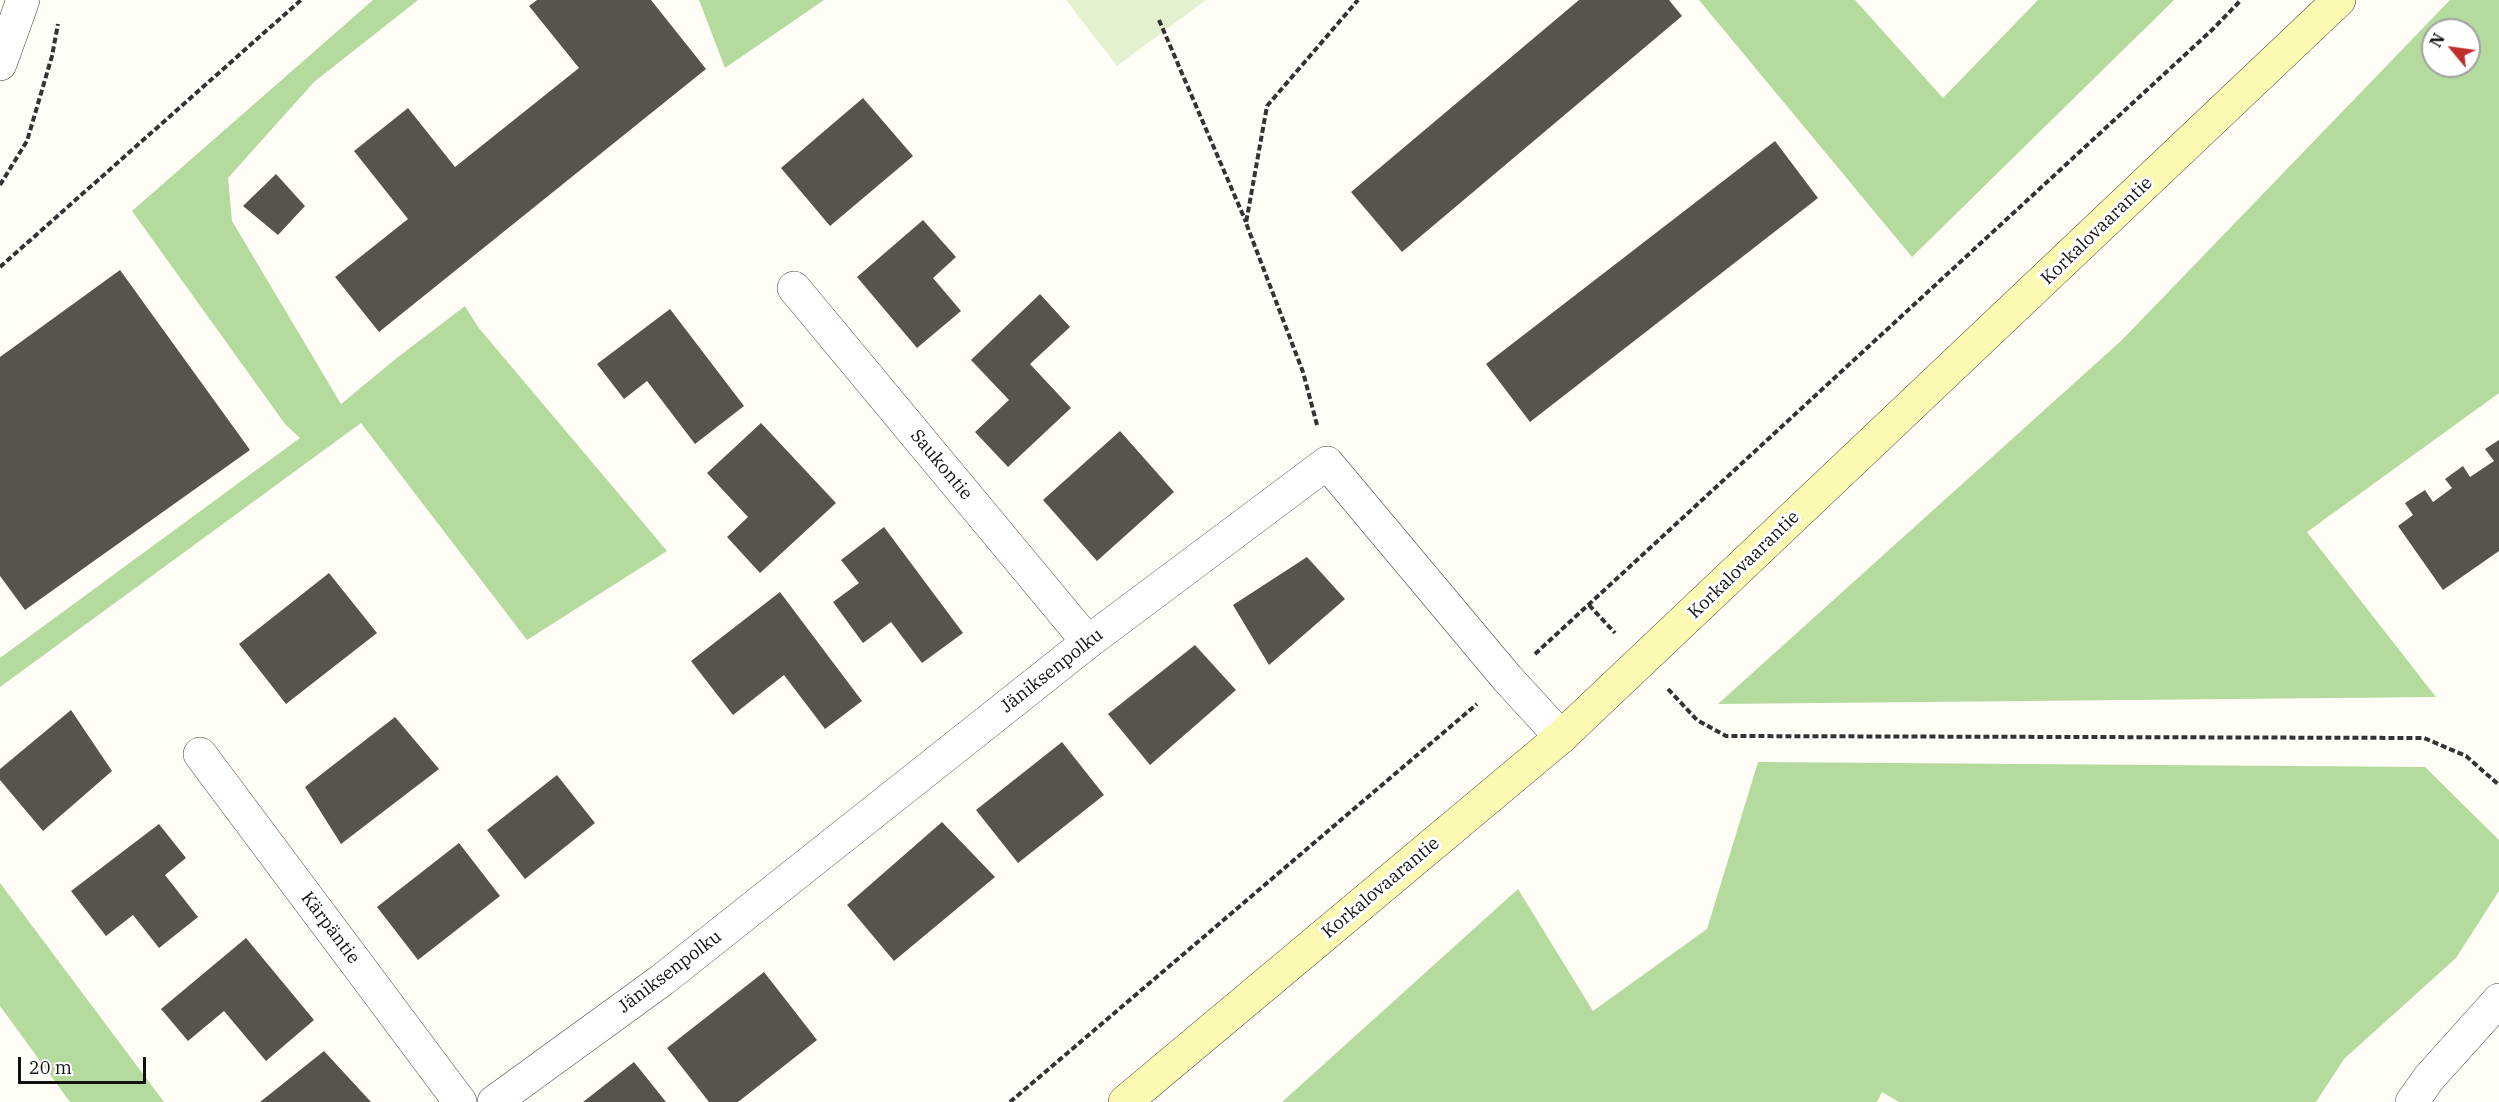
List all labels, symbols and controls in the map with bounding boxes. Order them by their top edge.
north arrow [2421,18,2481,78]
text: N [2425,30,2449,51]
street label: Korkalovaarantie [2037,172,2157,290]
street label: Saukontie [905,425,977,505]
street label: Korkalovaarantie [1684,506,1804,624]
street label: Jäniksenpolku [997,624,1107,718]
street label: Korkalovaarantie [1318,833,1444,943]
street label: Kärpäntie [296,888,364,968]
street label: Jäniksenpolku [614,926,726,1018]
scale bar [21,1045,148,1083]
text: 20 m [29,1056,72,1079]

